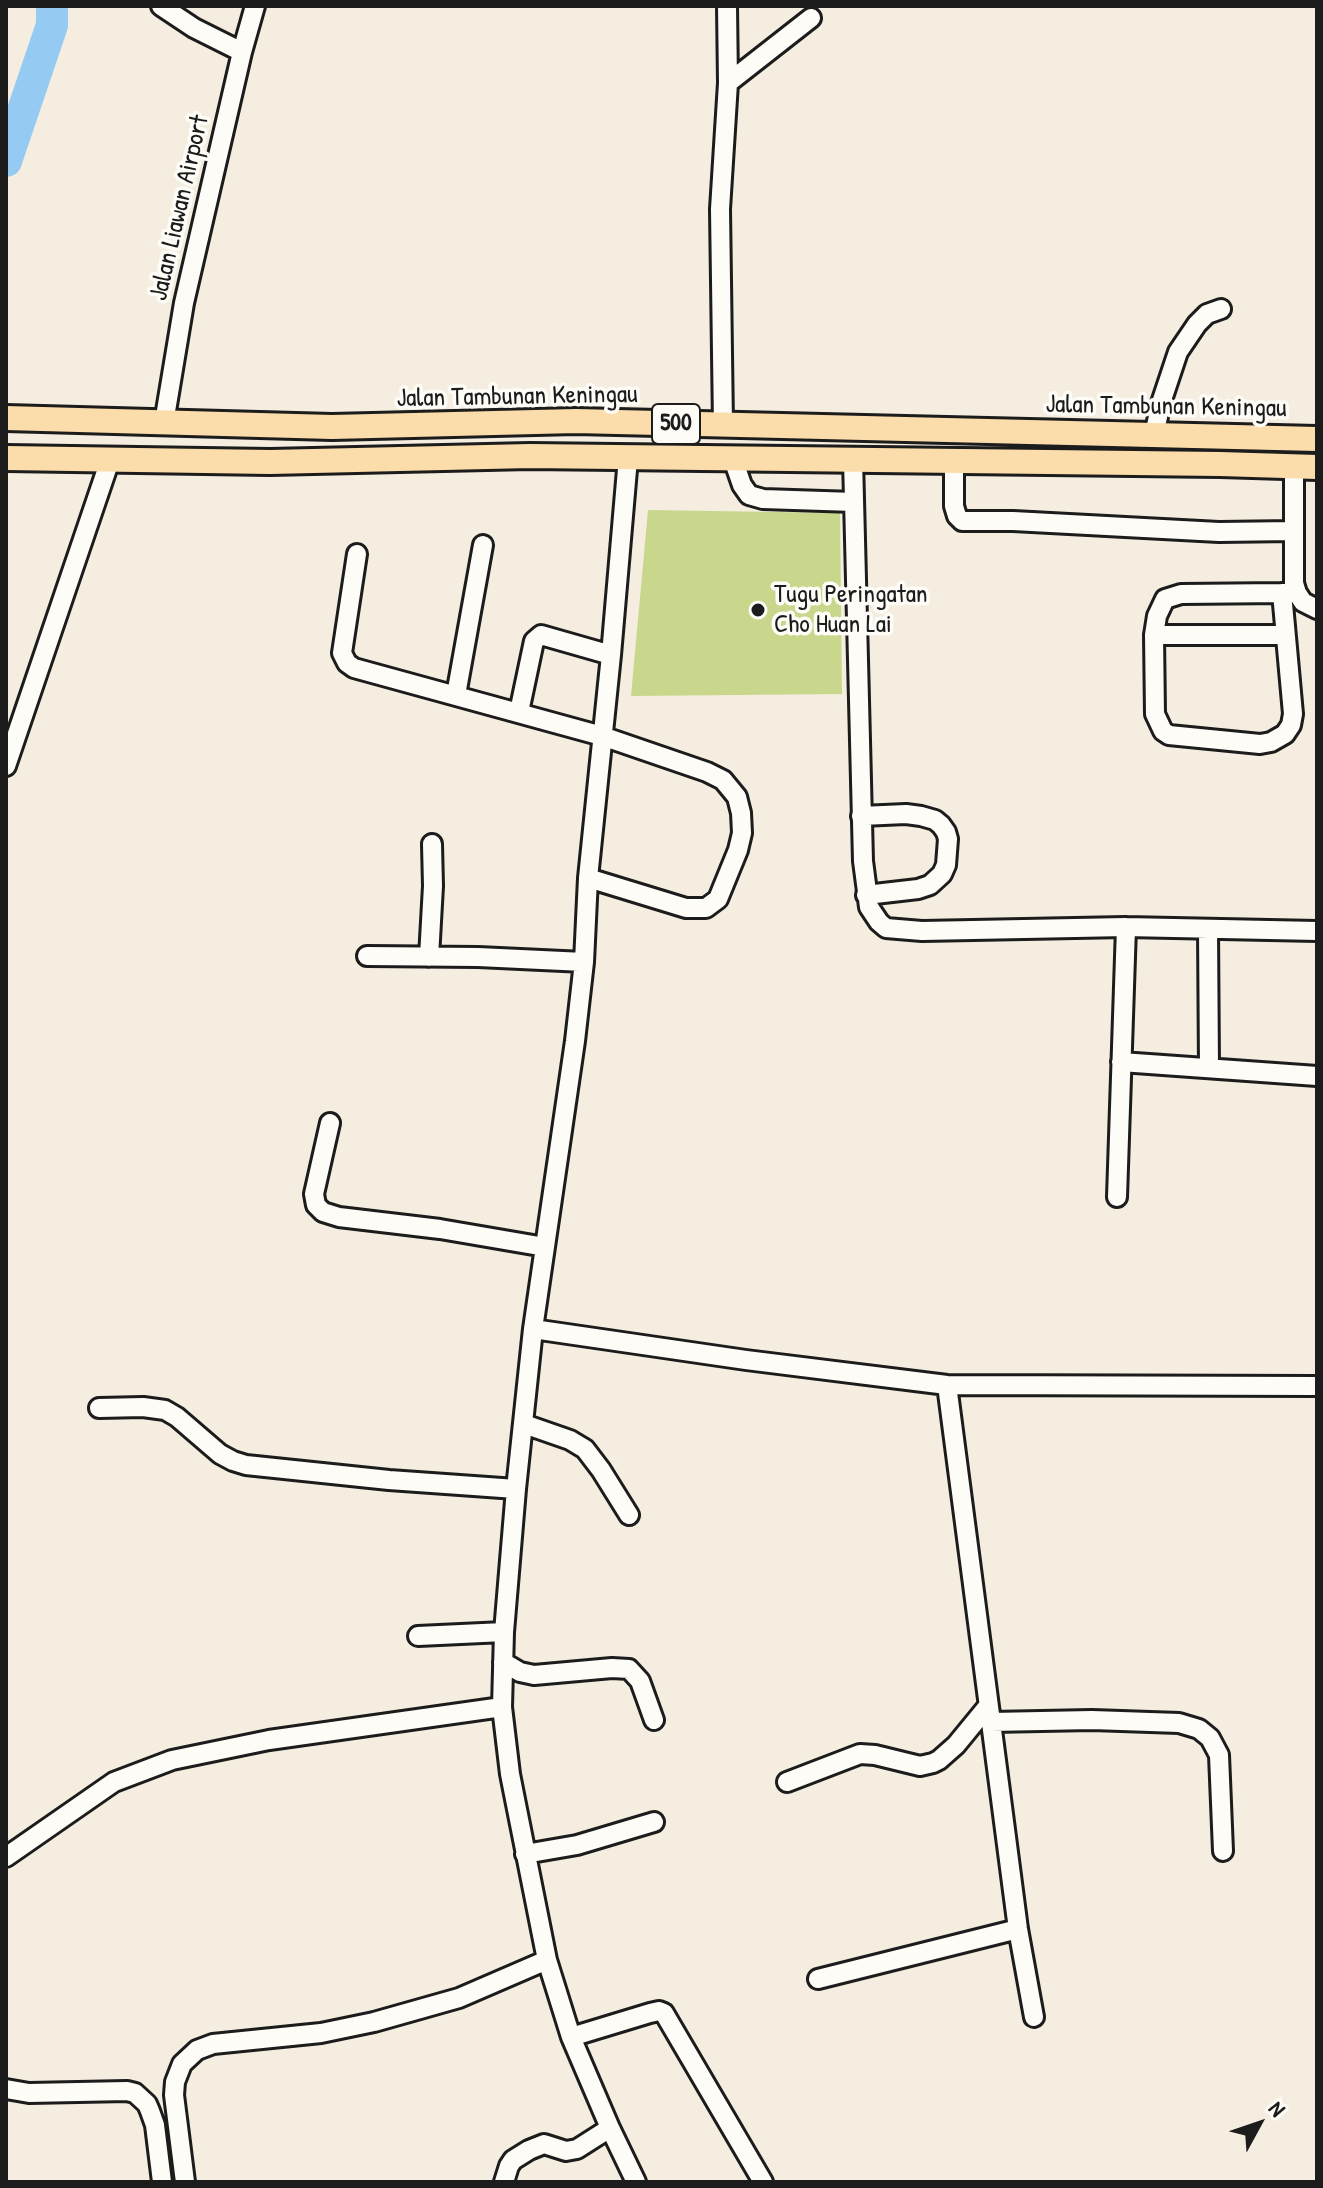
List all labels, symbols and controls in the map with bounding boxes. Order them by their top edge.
street label: Jalan Liawan Airport [143,112,217,304]
street label: Jalan Tambunan Keningau [396,379,638,415]
street label: Jalan Tambunan Keningau [1045,389,1287,425]
road number: 500 [652,404,700,444]
place label: Tugu Peringatan Cho Huan Lai [774,579,928,640]
marker: Tugu Peringatan Cho Huan Lai [749,601,767,619]
north arrow [1219,2084,1299,2164]
text: N [1262,2094,1293,2123]

